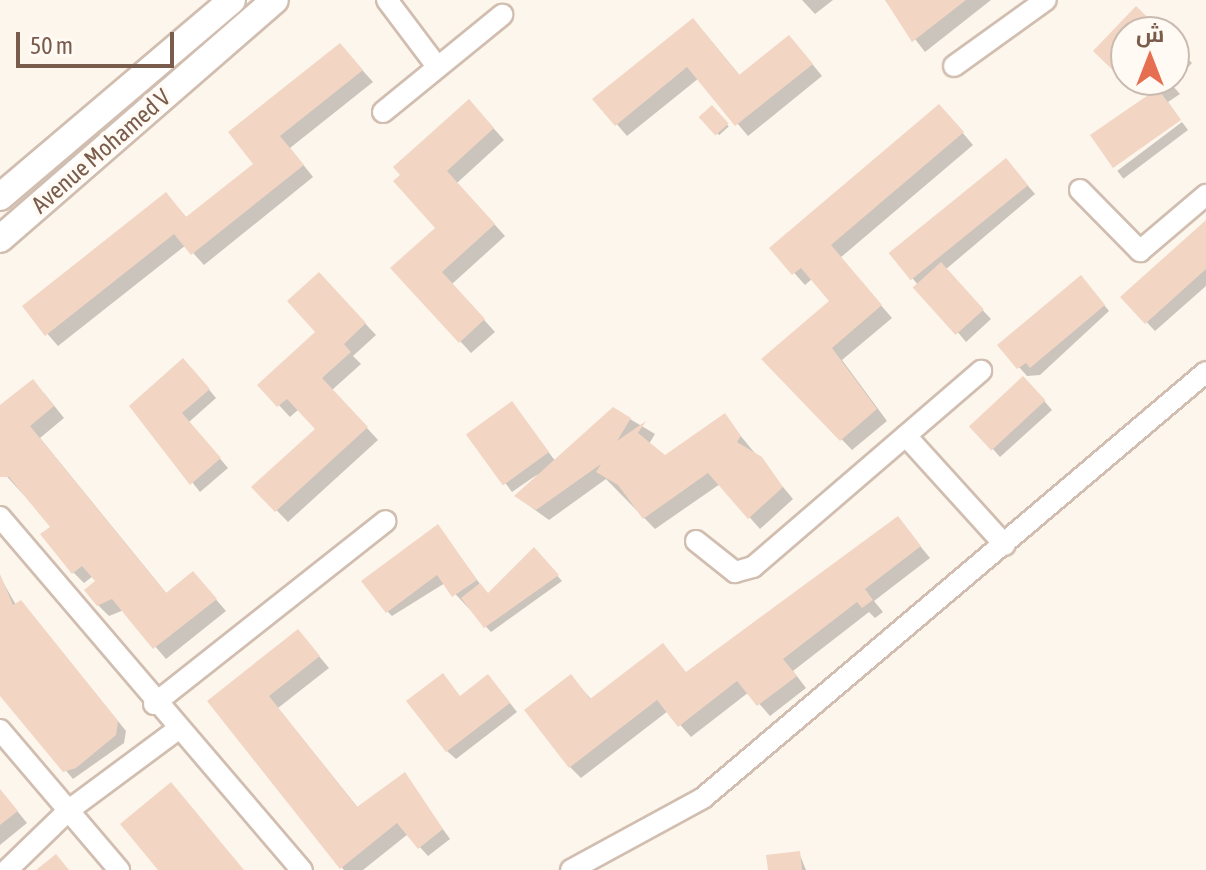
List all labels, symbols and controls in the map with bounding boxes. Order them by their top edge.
scale bar [20,16,178,66]
north arrow [1110,16,1190,96]
text: ش [1136,21,1164,47]
text: 50 m [30,32,73,59]
street label: Avenue Mohamed V [26,83,176,219]

